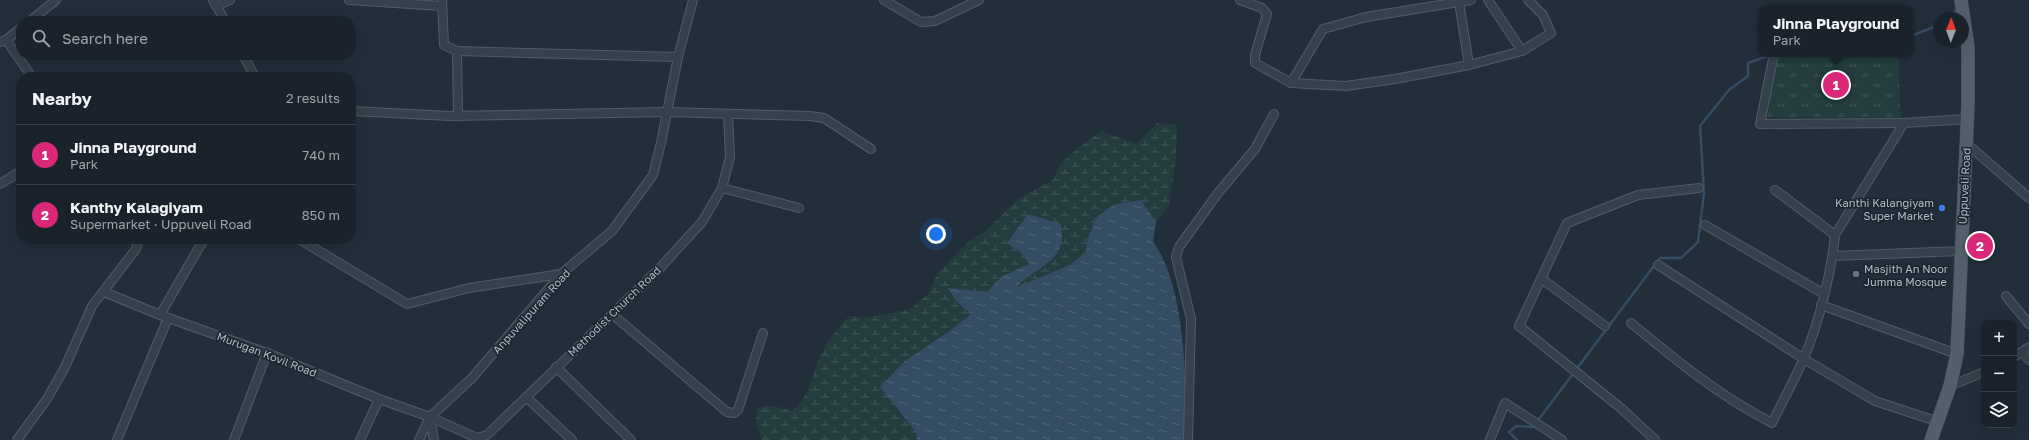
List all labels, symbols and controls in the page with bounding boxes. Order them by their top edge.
popup [1758,5,1914,57]
north arrow [1933,12,1969,48]
text: Jinna Playground [1773,14,1899,32]
search box [16,16,356,60]
icon: search [30,27,52,49]
text: Search here [62,29,148,47]
text: Park [1773,32,1801,48]
pin: 1 [1823,70,1849,100]
text: Nearby [32,88,92,109]
text: 2 results [286,90,340,106]
text: Jinna Playground [70,138,197,156]
text: 1 [42,147,48,163]
text: 740 m [302,147,340,163]
street label: Uppuveli Road [1956,147,1972,225]
text: Park [70,156,98,172]
place label: Kanthi Kalangiyam Super Market [1835,196,1934,222]
text: Kanthy Kalagiyam [70,198,203,216]
marker: Kanthi Kalangiyam Super Market [1937,203,1947,213]
text: 2 [41,207,49,223]
text: 850 m [302,207,340,223]
text: Supermarket · Uppuveli Road [70,216,252,232]
your location [926,224,946,244]
pin: 2 [1967,231,1993,261]
place label: Masjith An Noor Jumma Mosque [1864,262,1949,288]
street label: Methodist Church Road [565,263,663,359]
street label: Anpuvalipuram Road [490,266,572,356]
marker: Masjith An Noor Jumma Mosque [1851,269,1861,279]
map controls [1981,320,2017,428]
button: + [1981,320,2017,356]
street label: Murugan Kovil Road [215,329,319,379]
button: − [1981,356,2017,392]
button: layers [1981,392,2017,428]

